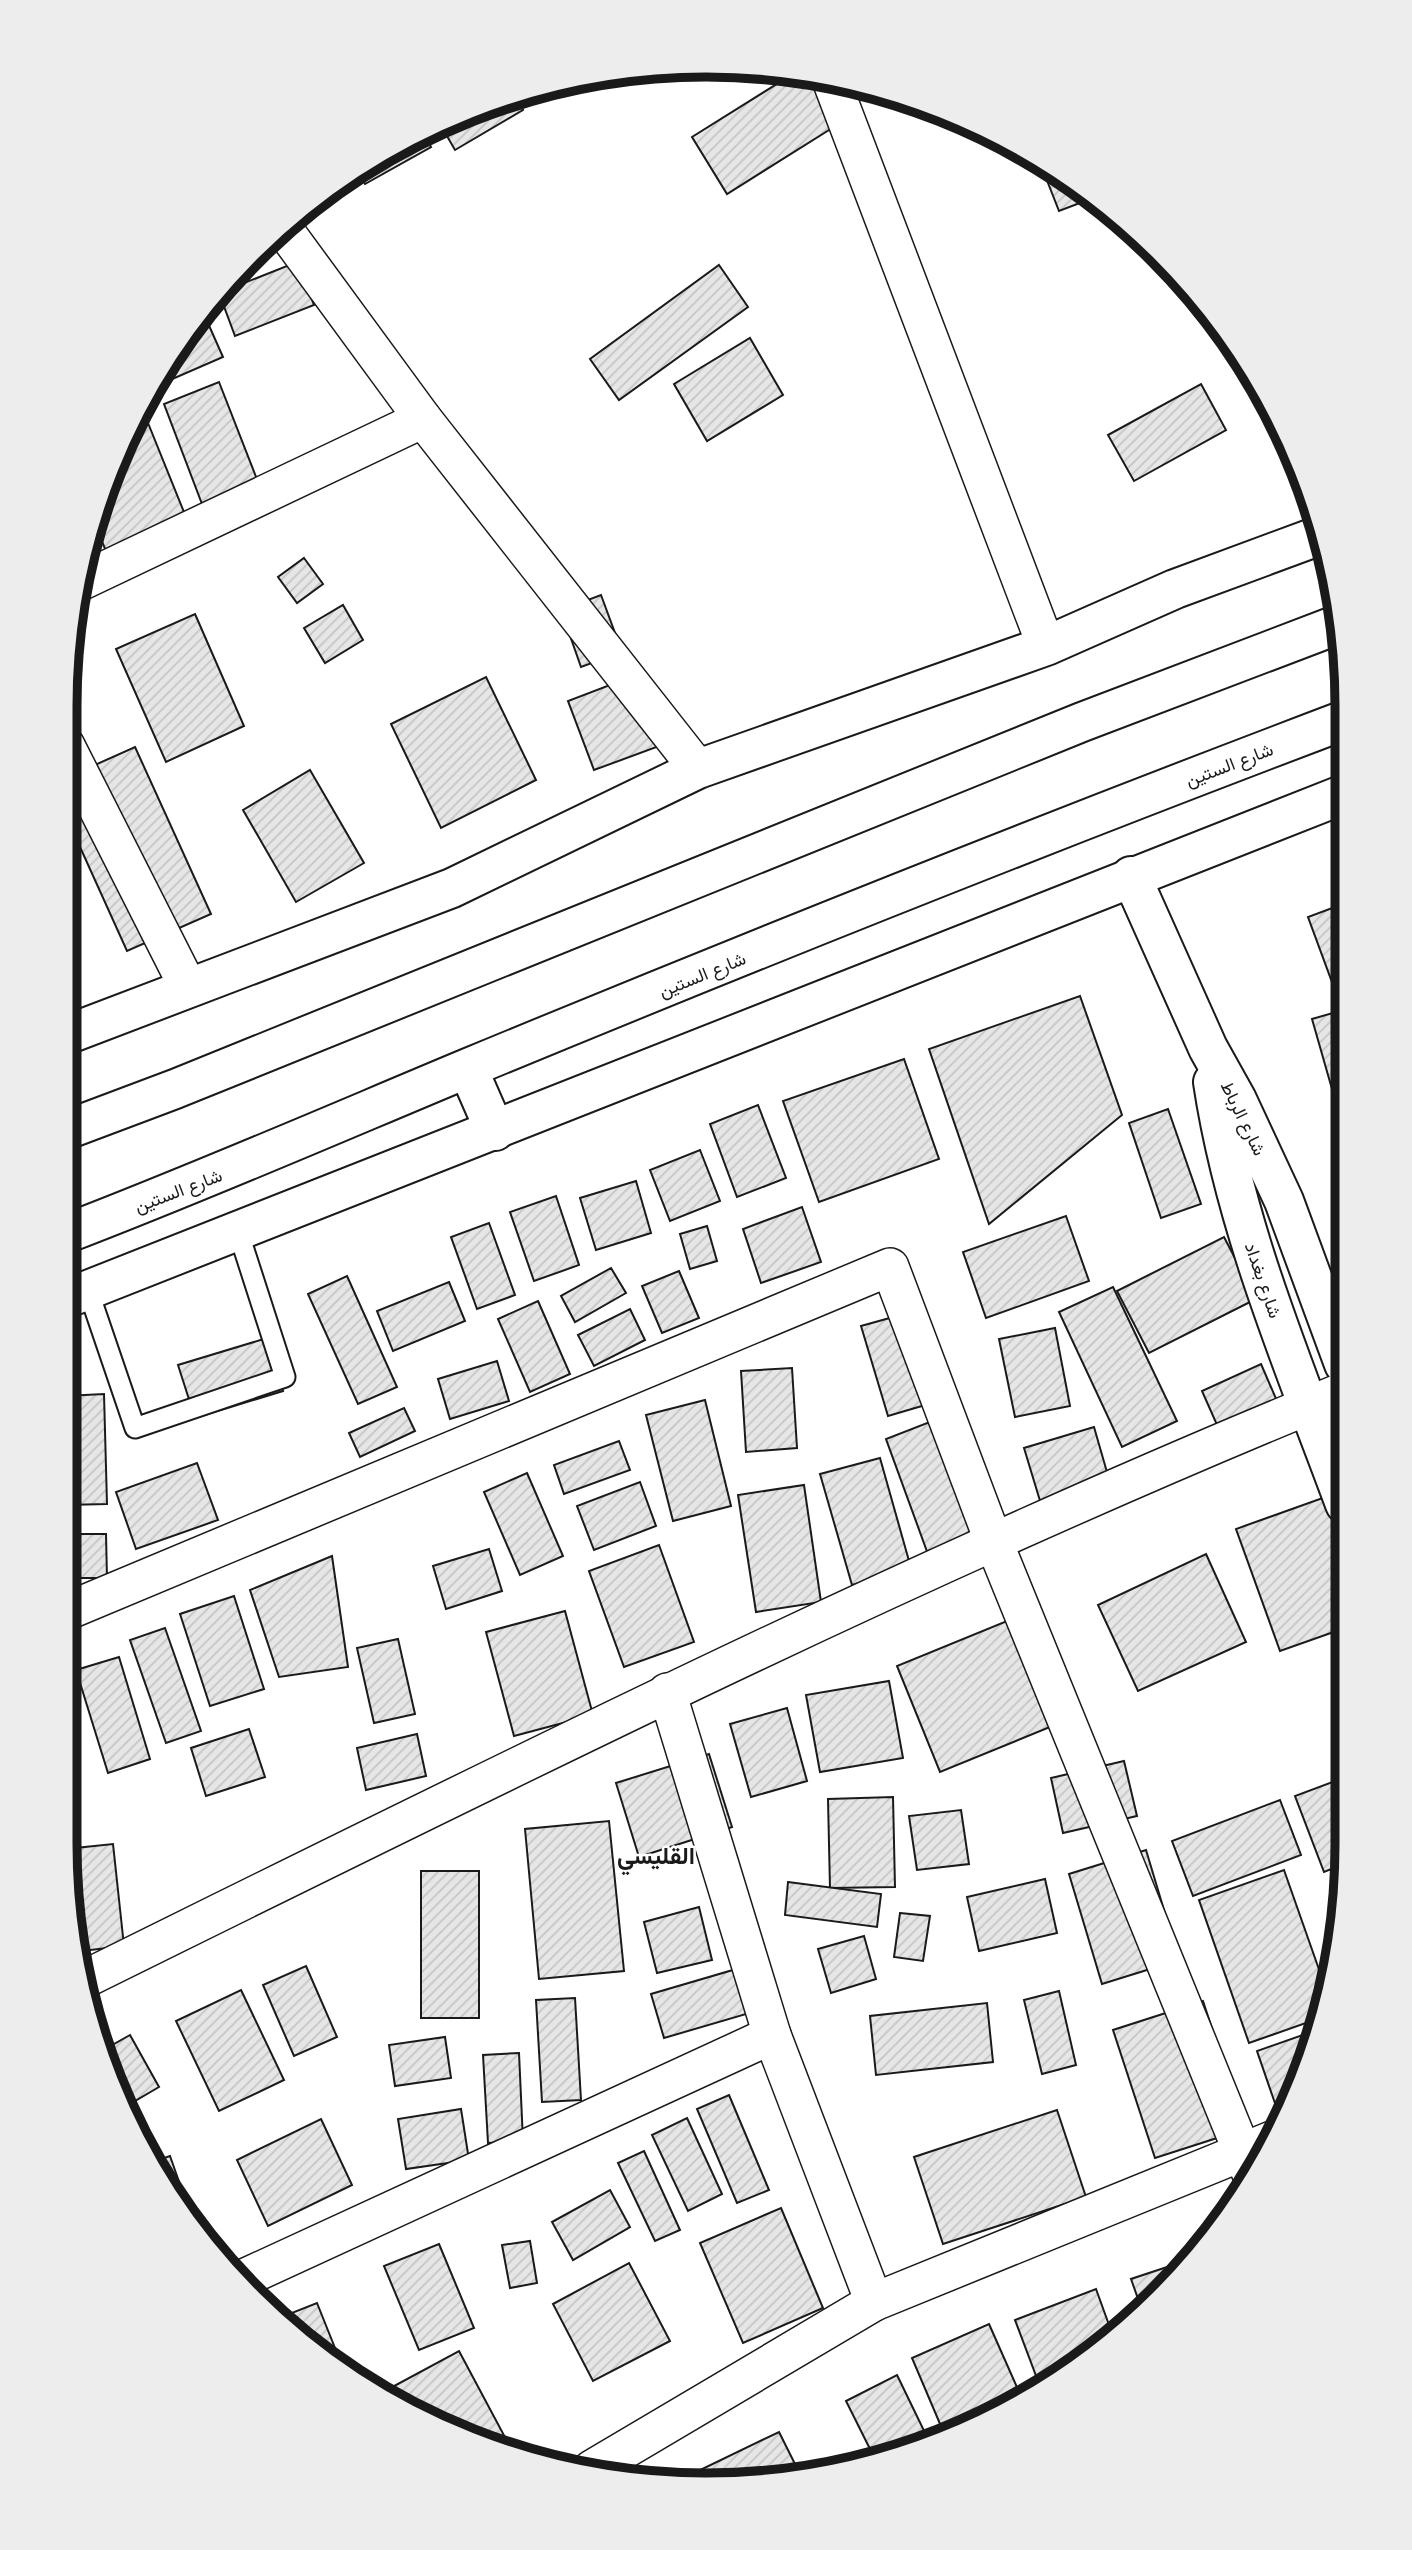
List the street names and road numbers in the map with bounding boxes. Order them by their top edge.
street label: شارع الستين [1182,737,1277,793]
street label: شارع الستين [655,947,749,1003]
street label: شارع الرباط [1215,1077,1271,1160]
street label: شارع الستين [131,1163,226,1219]
street label: شارع بغداد [1239,1239,1287,1321]

